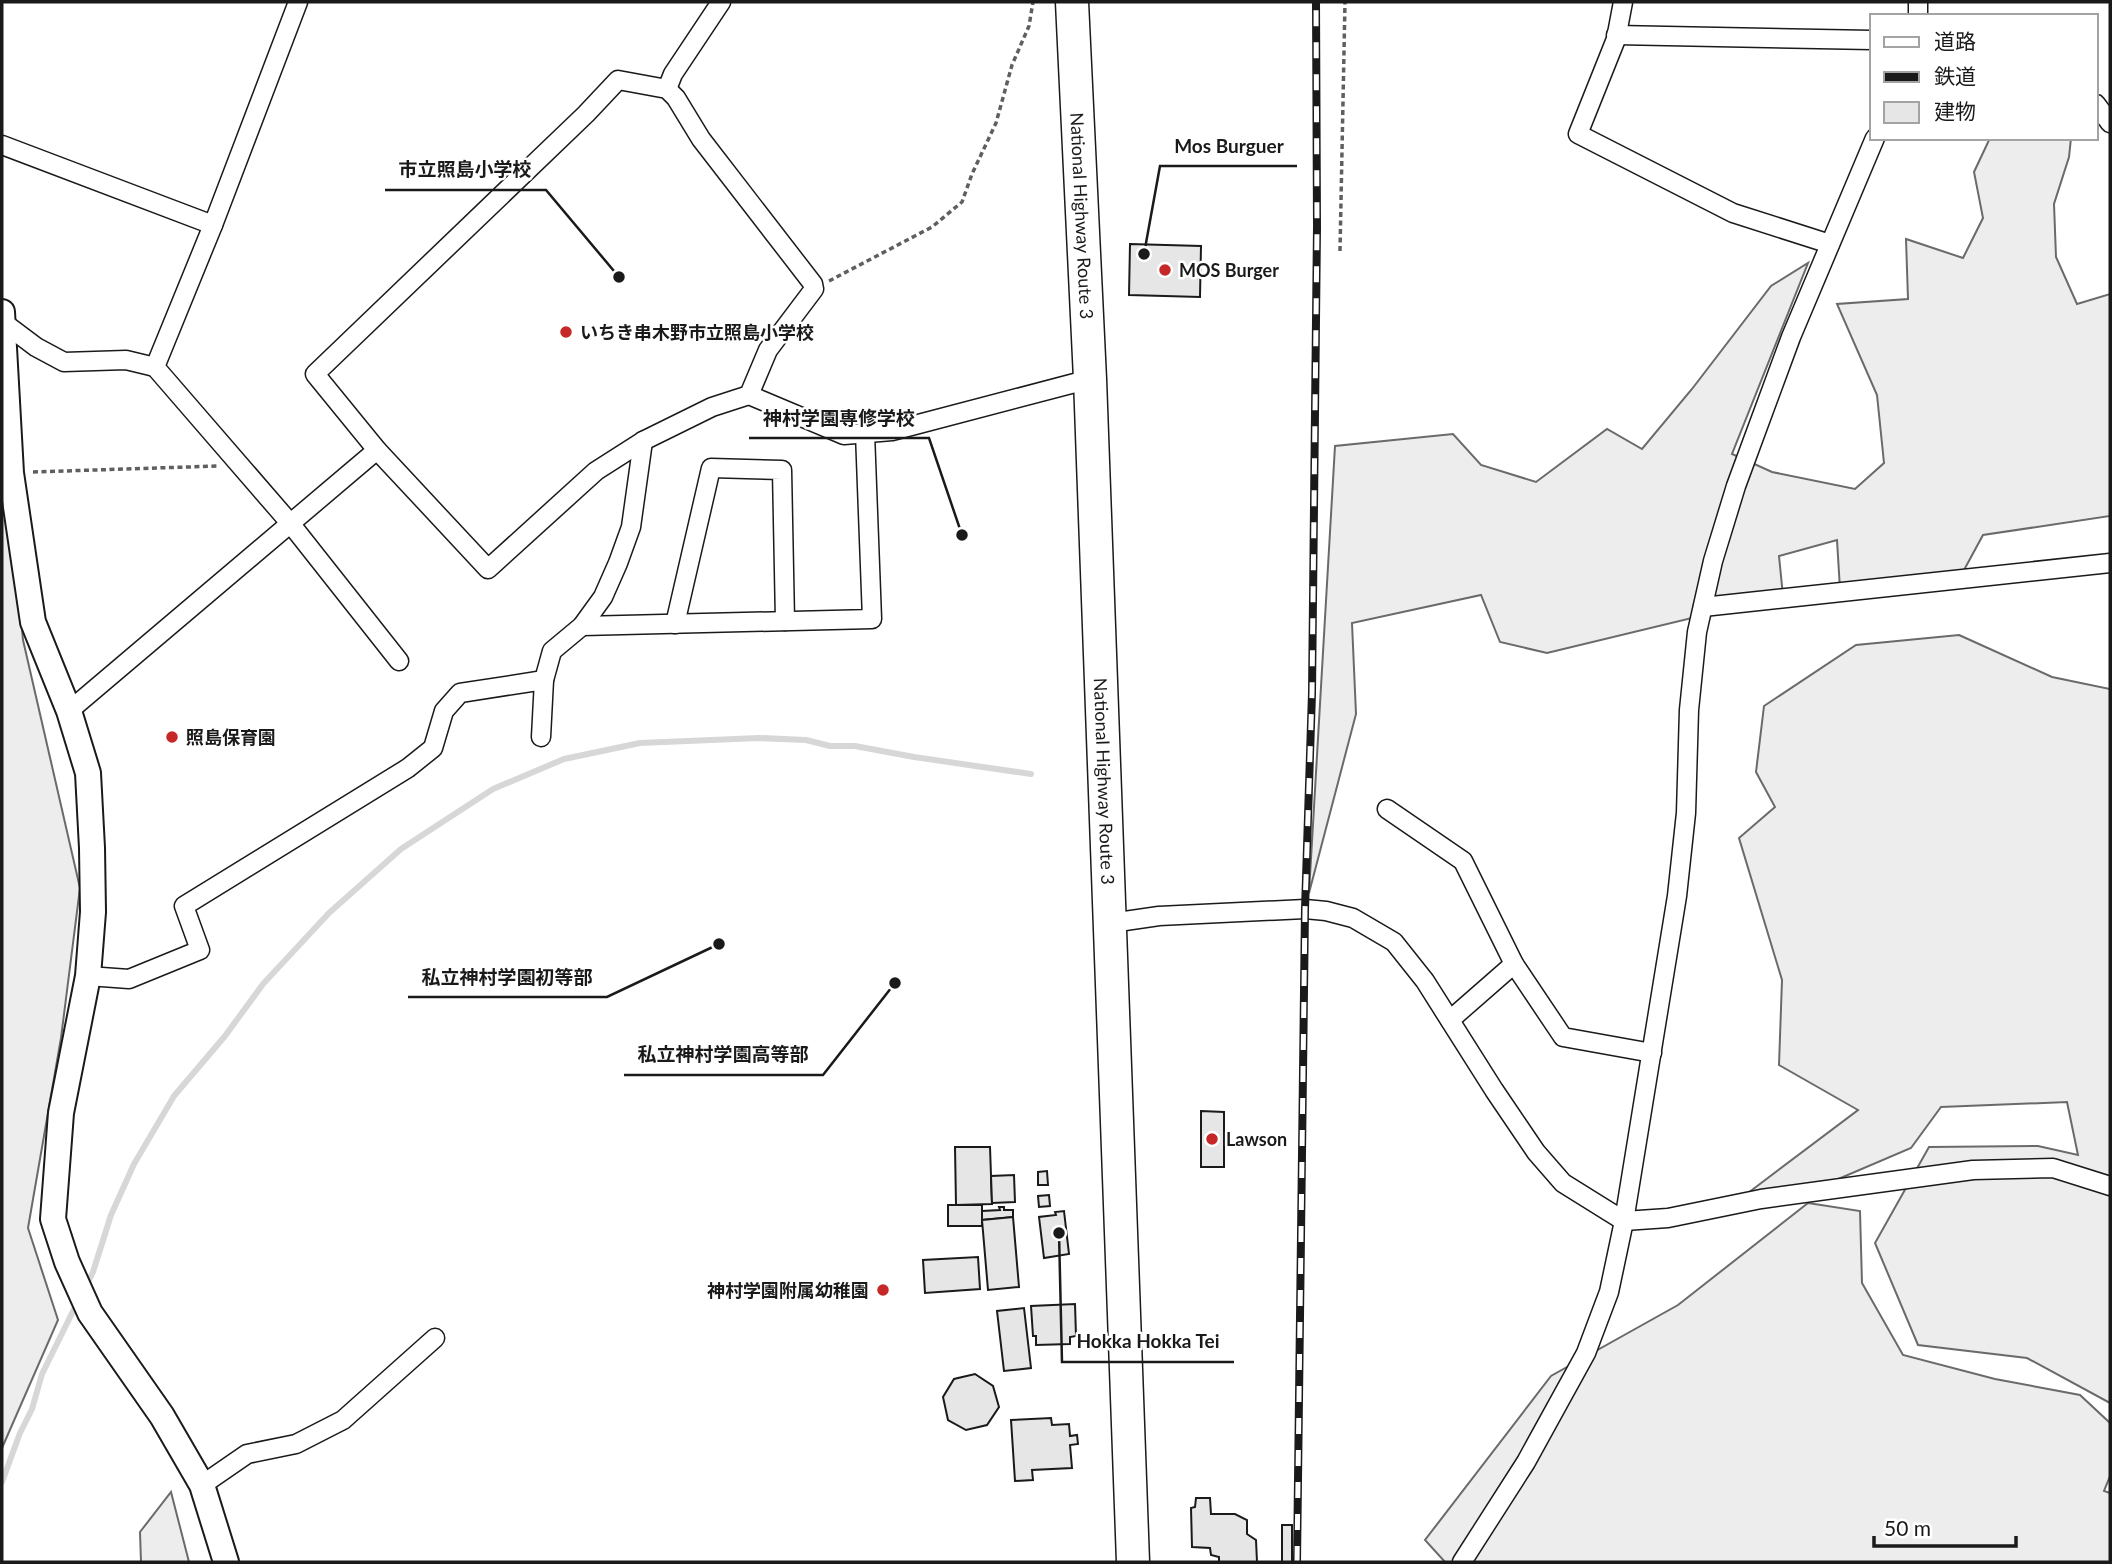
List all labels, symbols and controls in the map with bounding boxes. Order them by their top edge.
legend [1870,14,2098,140]
text: 道路 [1934,28,1976,53]
text: 鉄道 [1934,63,1976,88]
text: 建物 [1934,98,1976,123]
street label: National Highway Route 3 [1066,112,1098,320]
callout: Mos Burguer [1160,126,1297,166]
text: Mos Burguer [1174,134,1285,157]
callout: 市立照島小学校 [385,150,546,190]
text: 市立照島小学校 [398,157,532,180]
place label: MOS Burger [1179,259,1279,281]
marker: MOS Burger [1157,262,1173,278]
place label: いちき串木野市立照島小学校 [580,321,814,343]
marker: いちき串木野市立照島小学校 [558,324,574,340]
callout: 神村学園専修学校 [749,398,929,438]
text: 神村学園専修学校 [763,406,915,429]
street label: National Highway Route 3 [1090,677,1119,885]
place label: 照島保育園 [186,726,276,748]
marker: 照島保育園 [164,729,180,745]
callout: 私立神村学園初等部 [408,957,607,997]
text: 私立神村学園初等部 [421,965,593,988]
callout: 私立神村学園高等部 [624,1035,823,1075]
text: 私立神村学園高等部 [637,1042,809,1065]
place label: Lawson [1226,1128,1287,1150]
marker: Lawson [1204,1131,1220,1147]
place label: 神村学園附属幼稚園 [707,1279,869,1301]
marker: 神村学園附属幼稚園 [875,1282,891,1298]
callout: Hokka Hokka Tei [1062,1322,1234,1362]
text: Hokka Hokka Tei [1076,1329,1220,1352]
scale bar [1874,1504,2016,1548]
text: 50 m [1884,1515,1931,1540]

